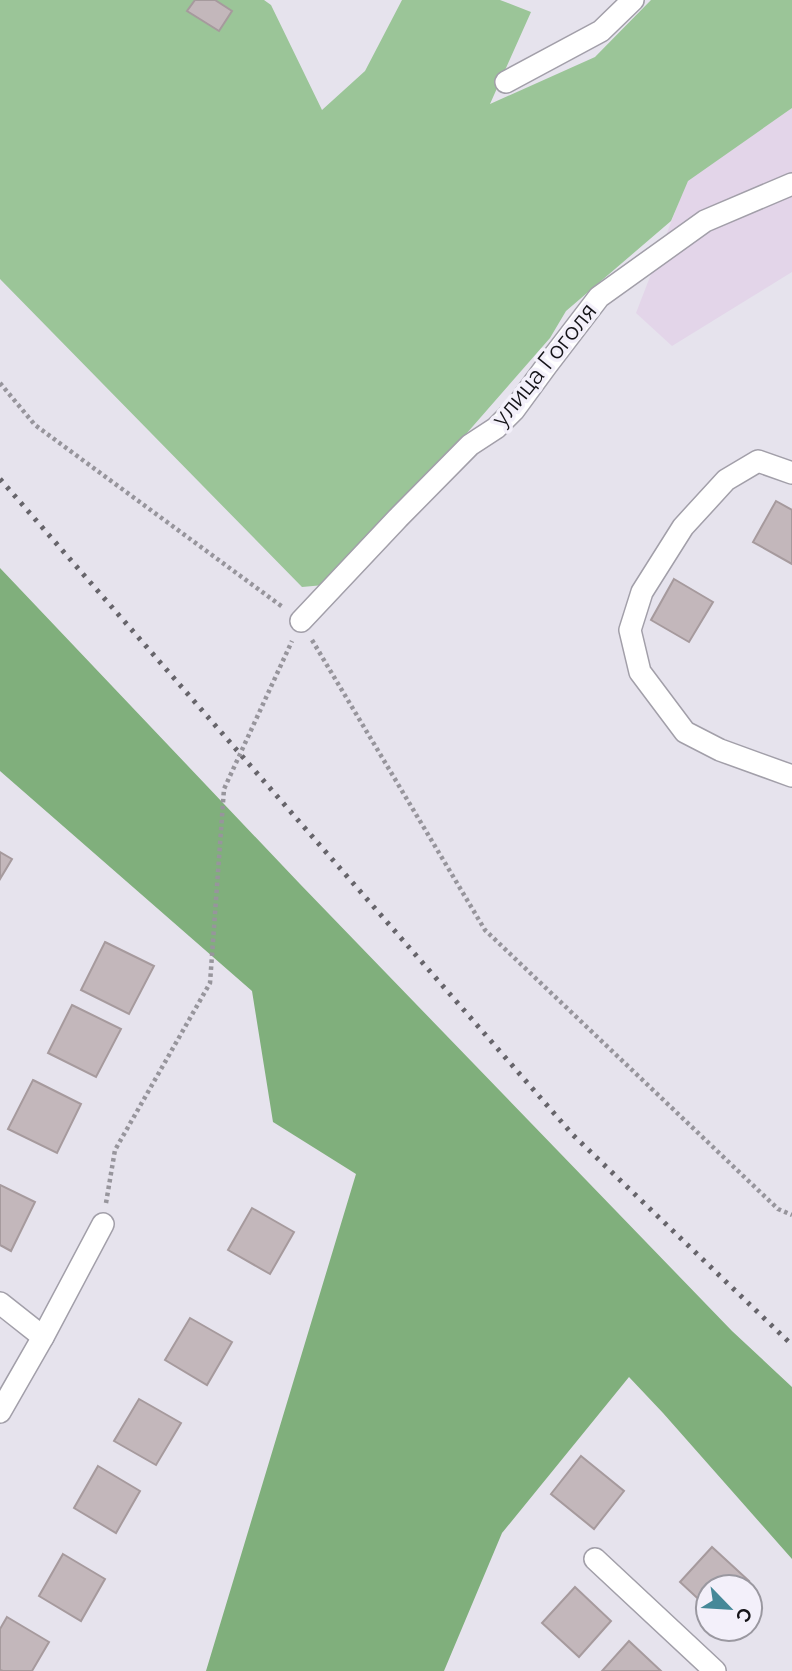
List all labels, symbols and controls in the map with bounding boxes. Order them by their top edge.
street label: улица Гоголя [485,297,602,432]
north arrow [694,1573,764,1643]
text: С [732,1605,757,1626]

